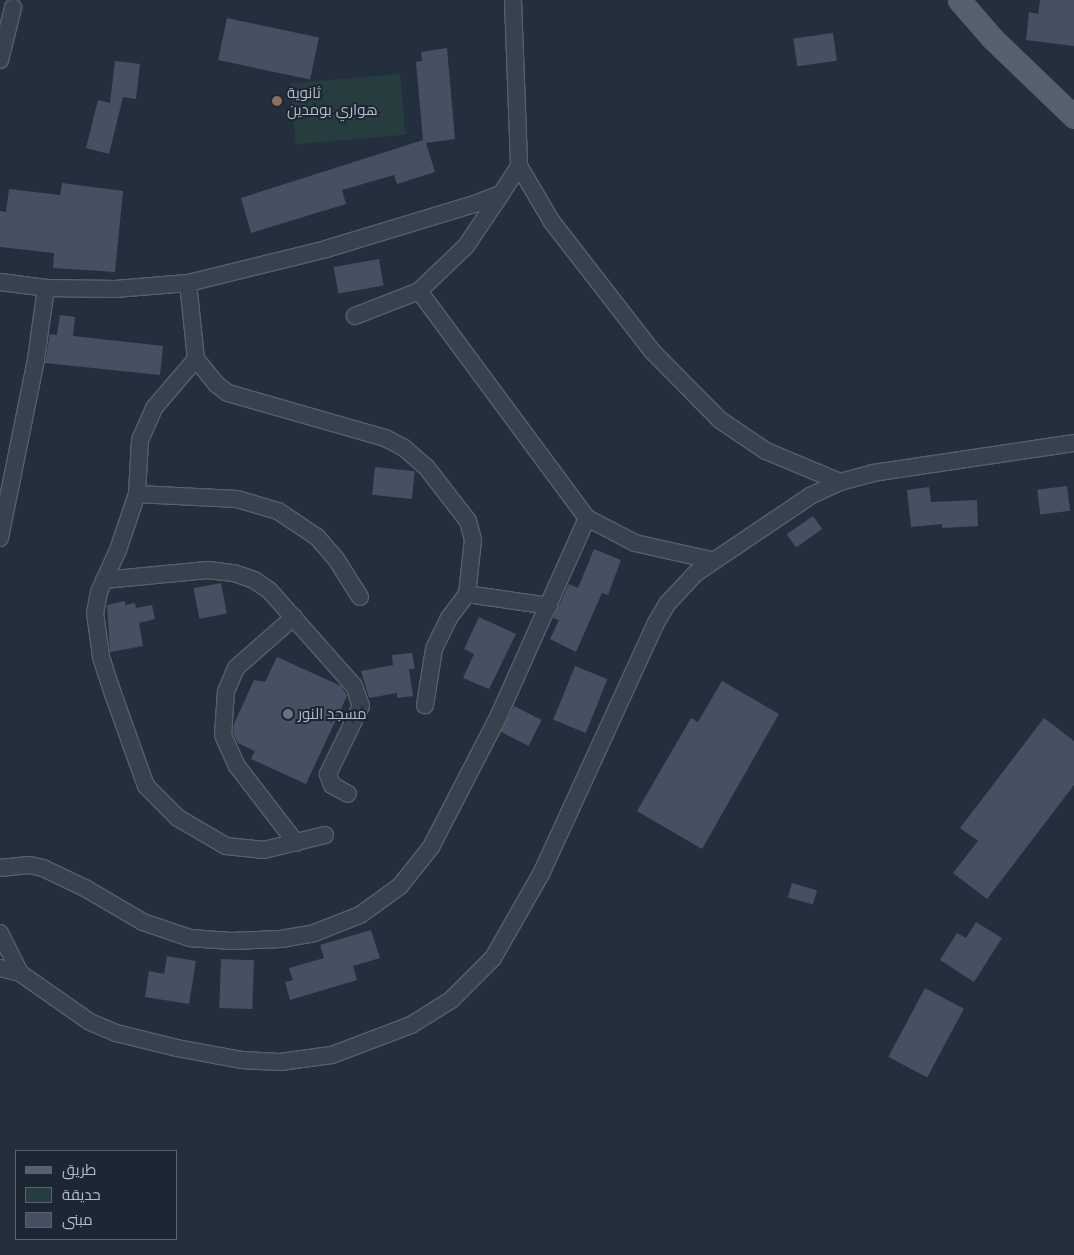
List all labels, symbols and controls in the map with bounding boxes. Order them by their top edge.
place label: ثانوية هواري بومدين [287,83,378,118]
marker: ثانوية هواري بومدين [271,95,283,107]
place label: مسجد النور [298,705,367,723]
marker: مسجد النور [282,708,294,720]
legend [15,1150,178,1240]
text: طريق [62,1160,96,1179]
text: حديقة [62,1185,101,1204]
text: مبنى [62,1210,93,1229]

